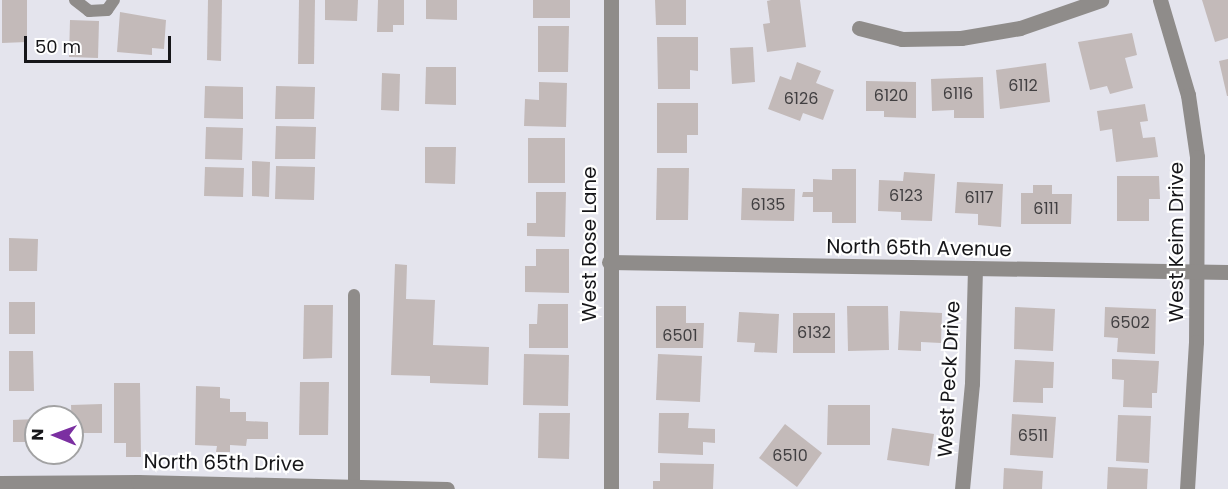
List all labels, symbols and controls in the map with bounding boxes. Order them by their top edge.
scale bar [27,24,174,62]
text: 50 m [35,34,81,59]
house number: 6112 [1008,76,1038,96]
house number: 6116 [943,84,973,104]
house number: 6120 [874,86,908,106]
house number: 6126 [784,89,818,109]
street label: West Keim Drive [1164,162,1188,322]
street label: West Rose Lane [577,166,601,322]
house number: 6123 [889,186,923,206]
house number: 6117 [964,188,994,208]
house number: 6135 [751,195,785,215]
house number: 6111 [1033,199,1059,219]
street label: North 65th Avenue [826,234,1012,262]
street label: West Peck Drive [933,300,965,458]
house number: 6502 [1110,313,1150,333]
house number: 6132 [797,323,831,343]
house number: 6501 [662,326,698,346]
north arrow [24,405,84,465]
house number: 6511 [1018,426,1048,446]
text: N [26,428,49,441]
house number: 6510 [772,446,808,466]
street label: North 65th Drive [144,450,304,476]

